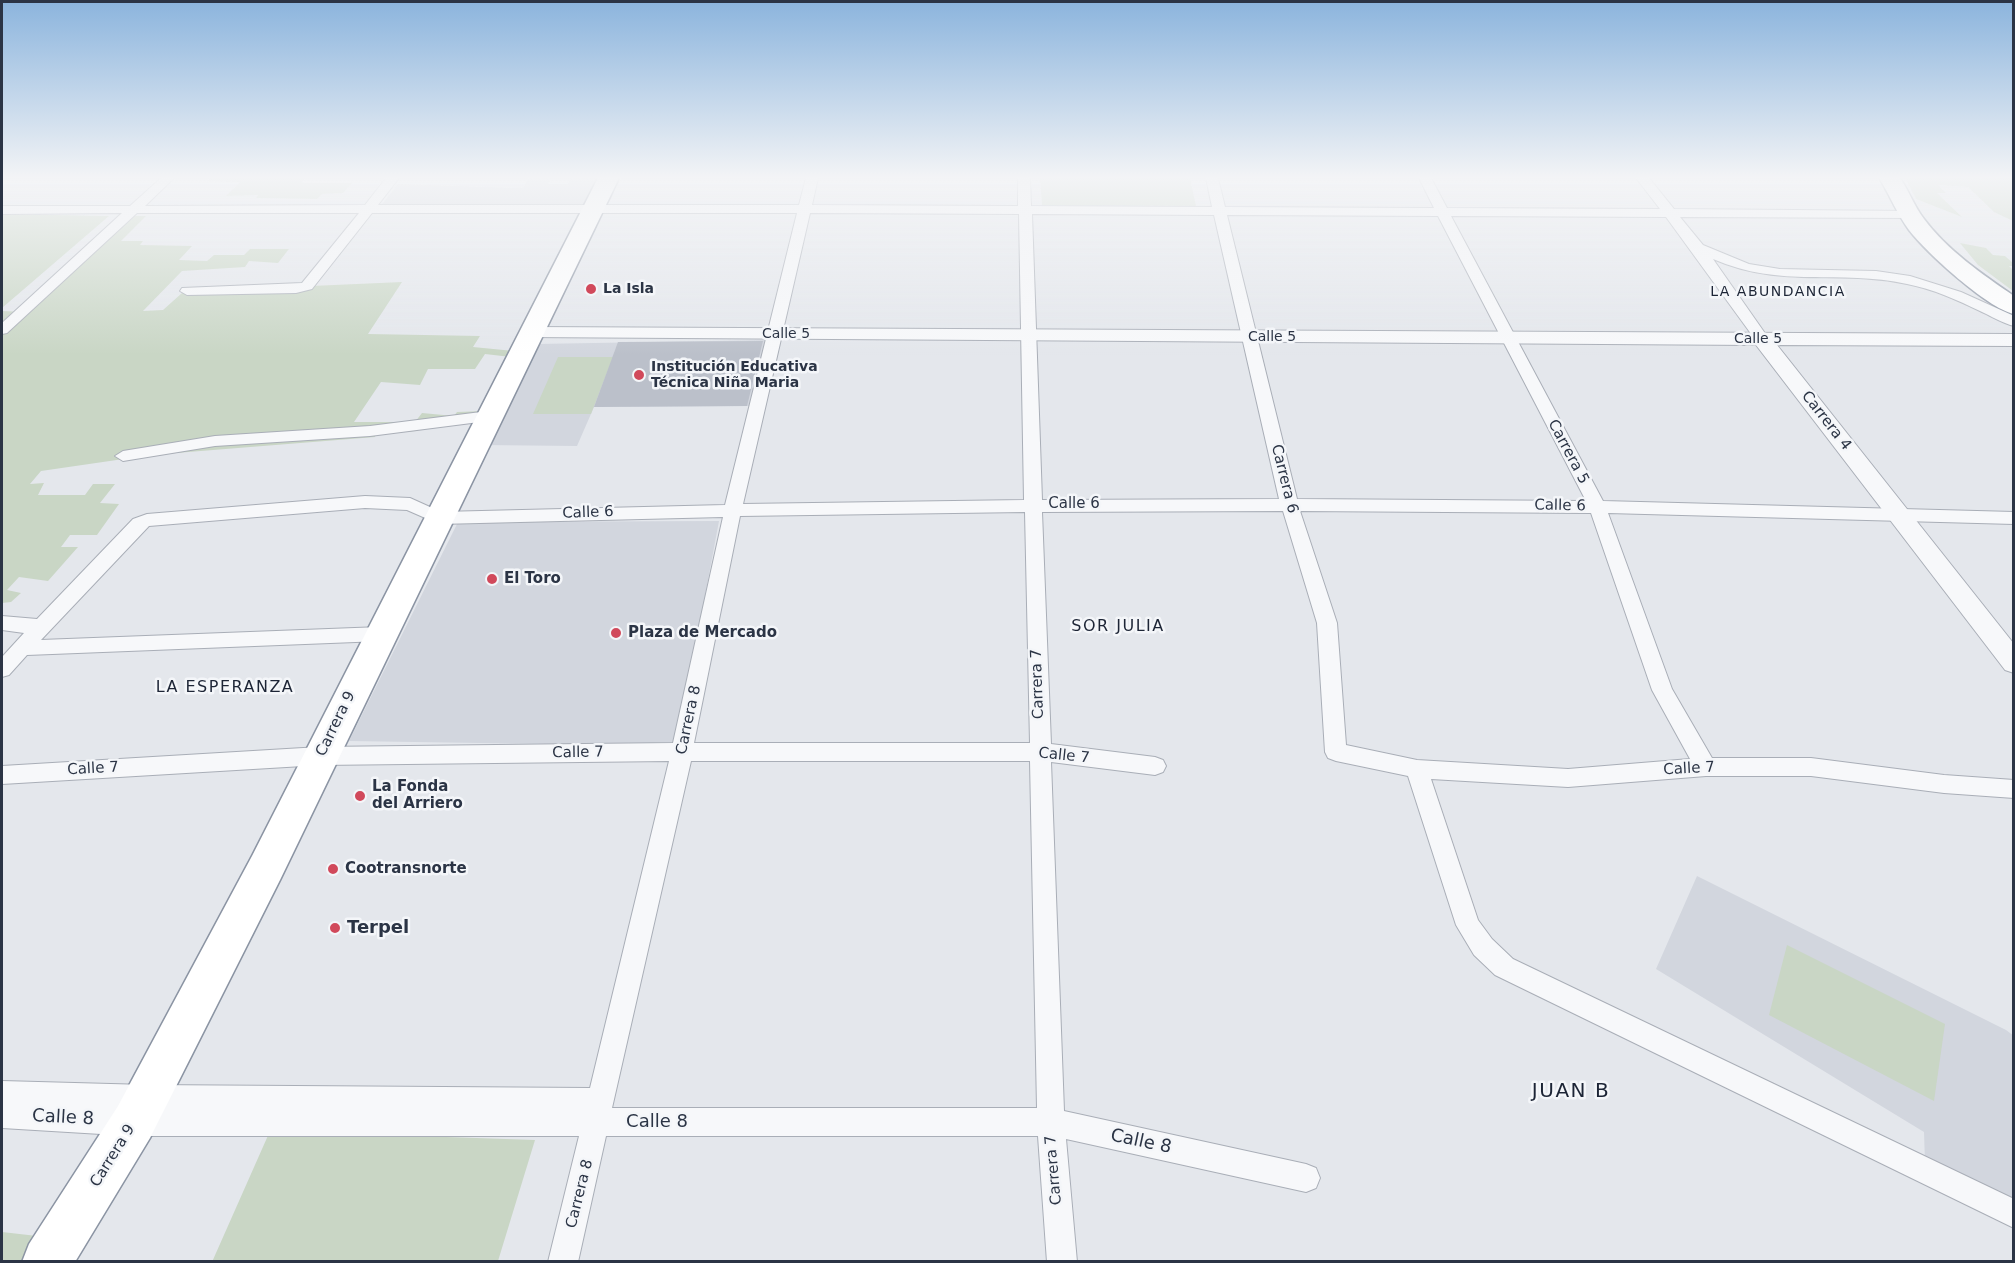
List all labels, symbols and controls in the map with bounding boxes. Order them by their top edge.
place label: La Isla [603,281,654,297]
marker: La Isla [584,282,598,296]
district label: LA ABUNDANCIA [1710,284,1846,300]
street label: Calle 5 [762,326,810,342]
street label: Calle 5 [1248,329,1296,345]
street label: Calle 5 [1734,331,1782,347]
place label: Institución Educativa Técnica Niña Maria [651,359,818,392]
marker: Institución Educativa Técnica Niña Maria [632,368,646,382]
street label: Carrera 4 [1797,388,1855,454]
street label: Carrera 5 [1544,417,1592,487]
street label: Carrera 6 [1267,443,1301,515]
street label: Calle 6 [1048,495,1100,513]
street label: Calle 6 [1534,497,1586,515]
street label: Calle 6 [562,503,614,523]
place label: El Toro [504,570,561,588]
marker: El Toro [485,572,499,586]
district label: SOR JULIA [1071,617,1165,637]
place label: Plaza de Mercado [628,624,777,642]
marker: Plaza de Mercado [609,626,623,640]
street label: Carrera 7 [1028,649,1048,719]
district label: LA ESPERANZA [156,678,294,698]
street label: Carrera 8 [673,684,705,756]
street label: Carrera 9 [313,688,359,760]
street label: Calle 7 [552,744,604,762]
street label: Calle 7 [1037,744,1091,768]
street label: Calle 7 [67,759,119,779]
street label: Calle 7 [1663,759,1715,779]
place label: La Fonda del Arriero [372,778,463,813]
marker: La Fonda del Arriero [353,789,367,803]
place label: Cootransnorte [345,860,467,878]
marker: Cootransnorte [326,862,340,876]
place label: Terpel [347,917,409,939]
marker: Terpel [328,921,342,935]
district label: JUAN B [1532,1080,1610,1104]
street label: Calle 8 [32,1106,94,1130]
street label: Calle 8 [626,1111,688,1133]
street label: Carrera 9 [87,1121,139,1191]
street label: Calle 8 [1109,1125,1173,1159]
street label: Carrera 7 [1042,1134,1066,1206]
street label: Carrera 8 [563,1158,597,1230]

